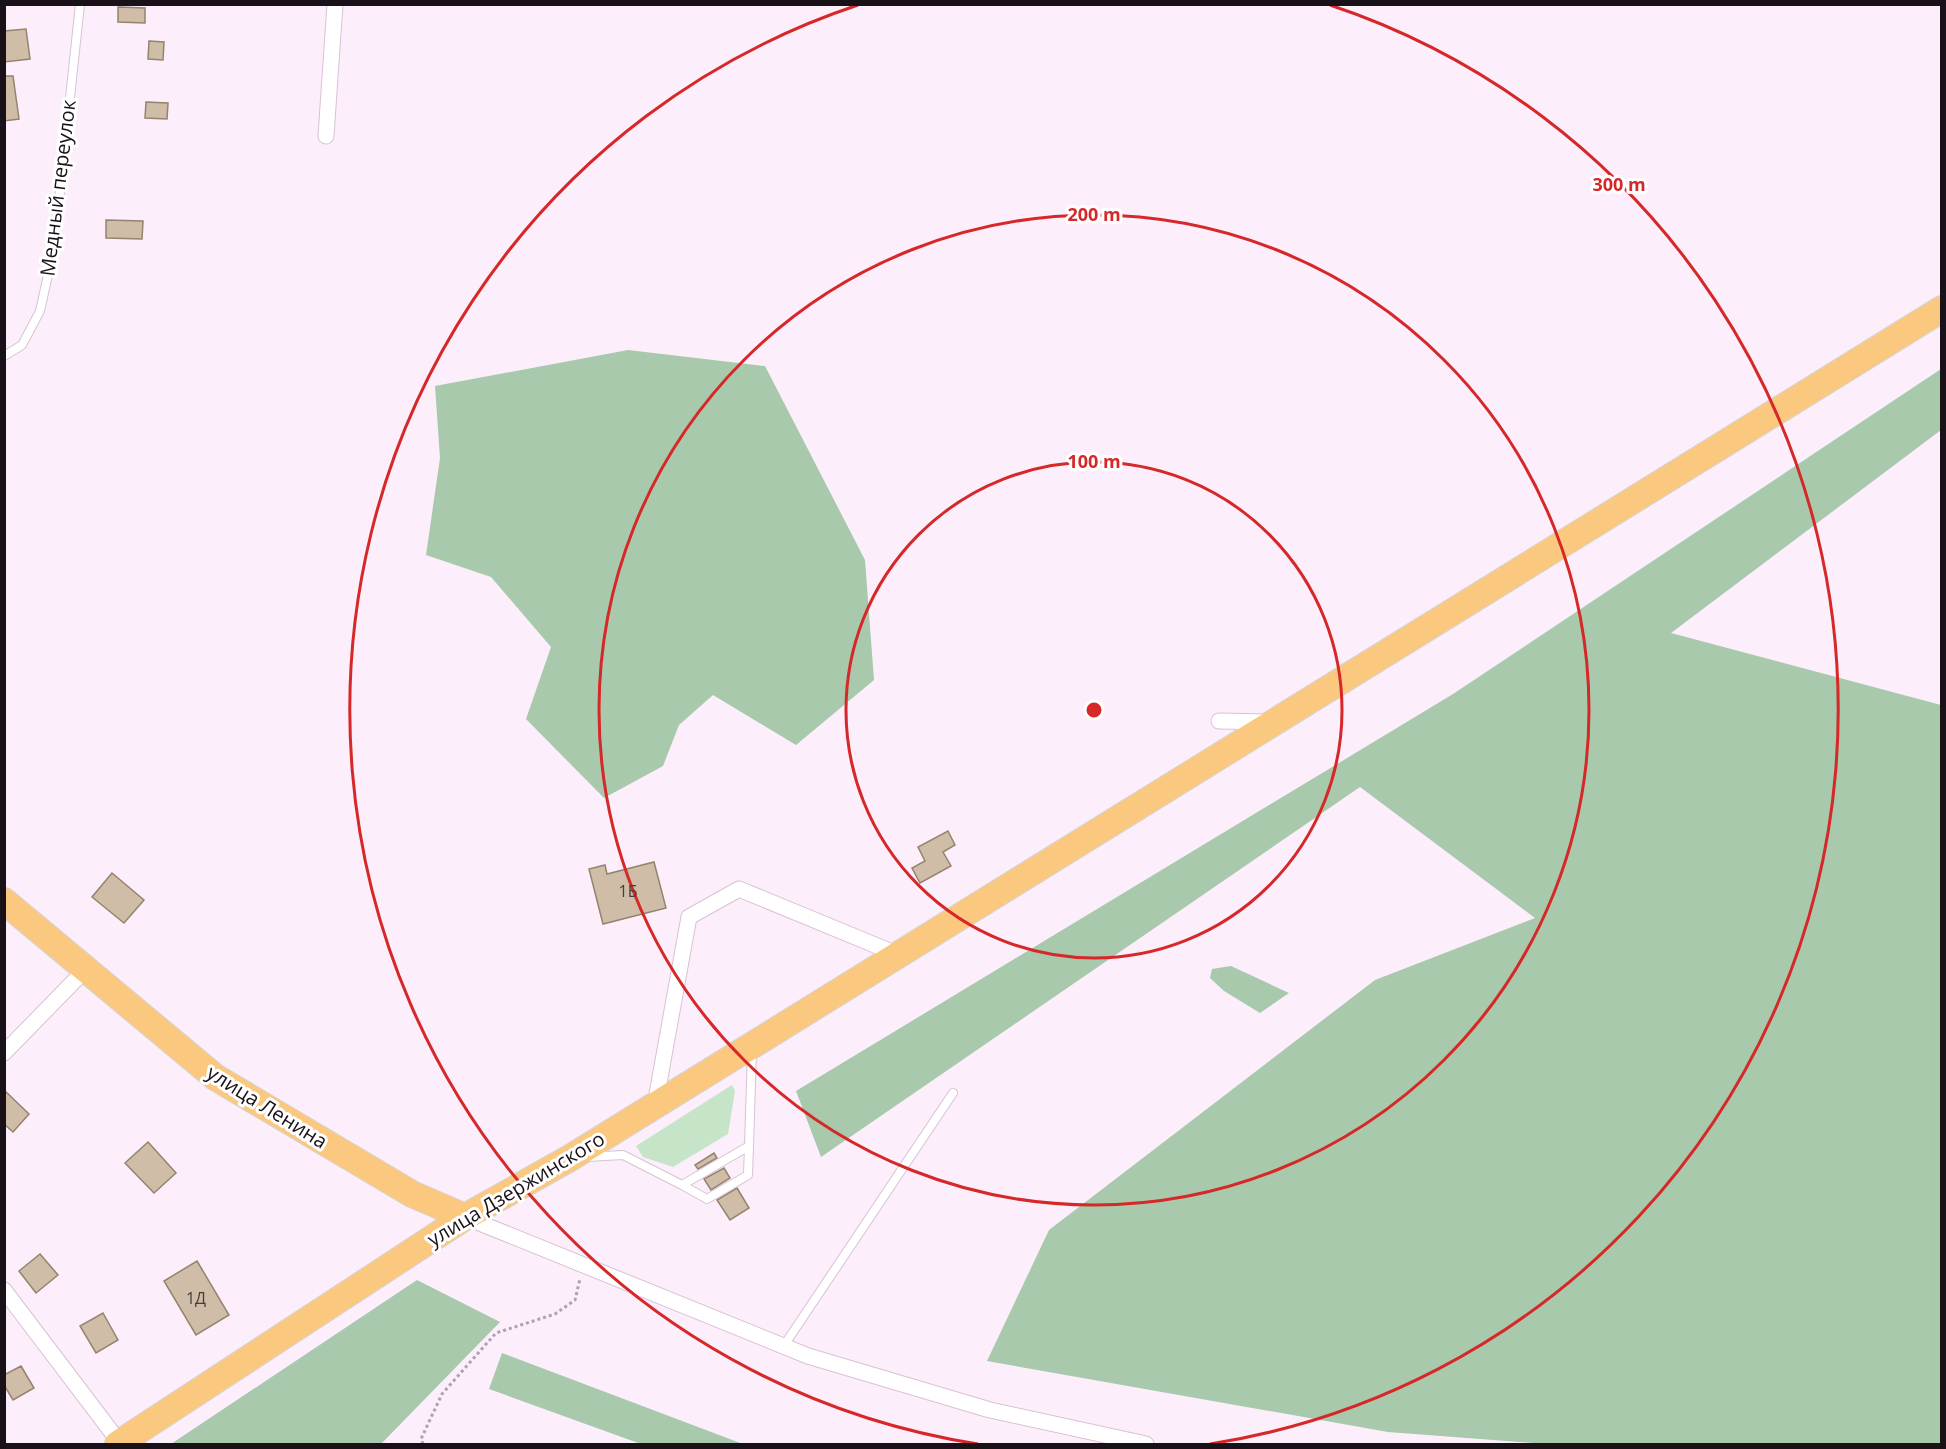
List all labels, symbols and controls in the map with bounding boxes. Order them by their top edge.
street label: Медный переулок [33,98,82,278]
text: 300 m [1592,172,1646,196]
text: 200 m [1067,202,1121,226]
text: 100 m [1067,449,1121,473]
centre of rings [1084,700,1104,720]
house number: 1Б [619,880,637,902]
street label: улица Ленина [202,1059,333,1154]
street label: улица Дзержинского [422,1125,609,1252]
house number: 1Д [186,1287,206,1309]

